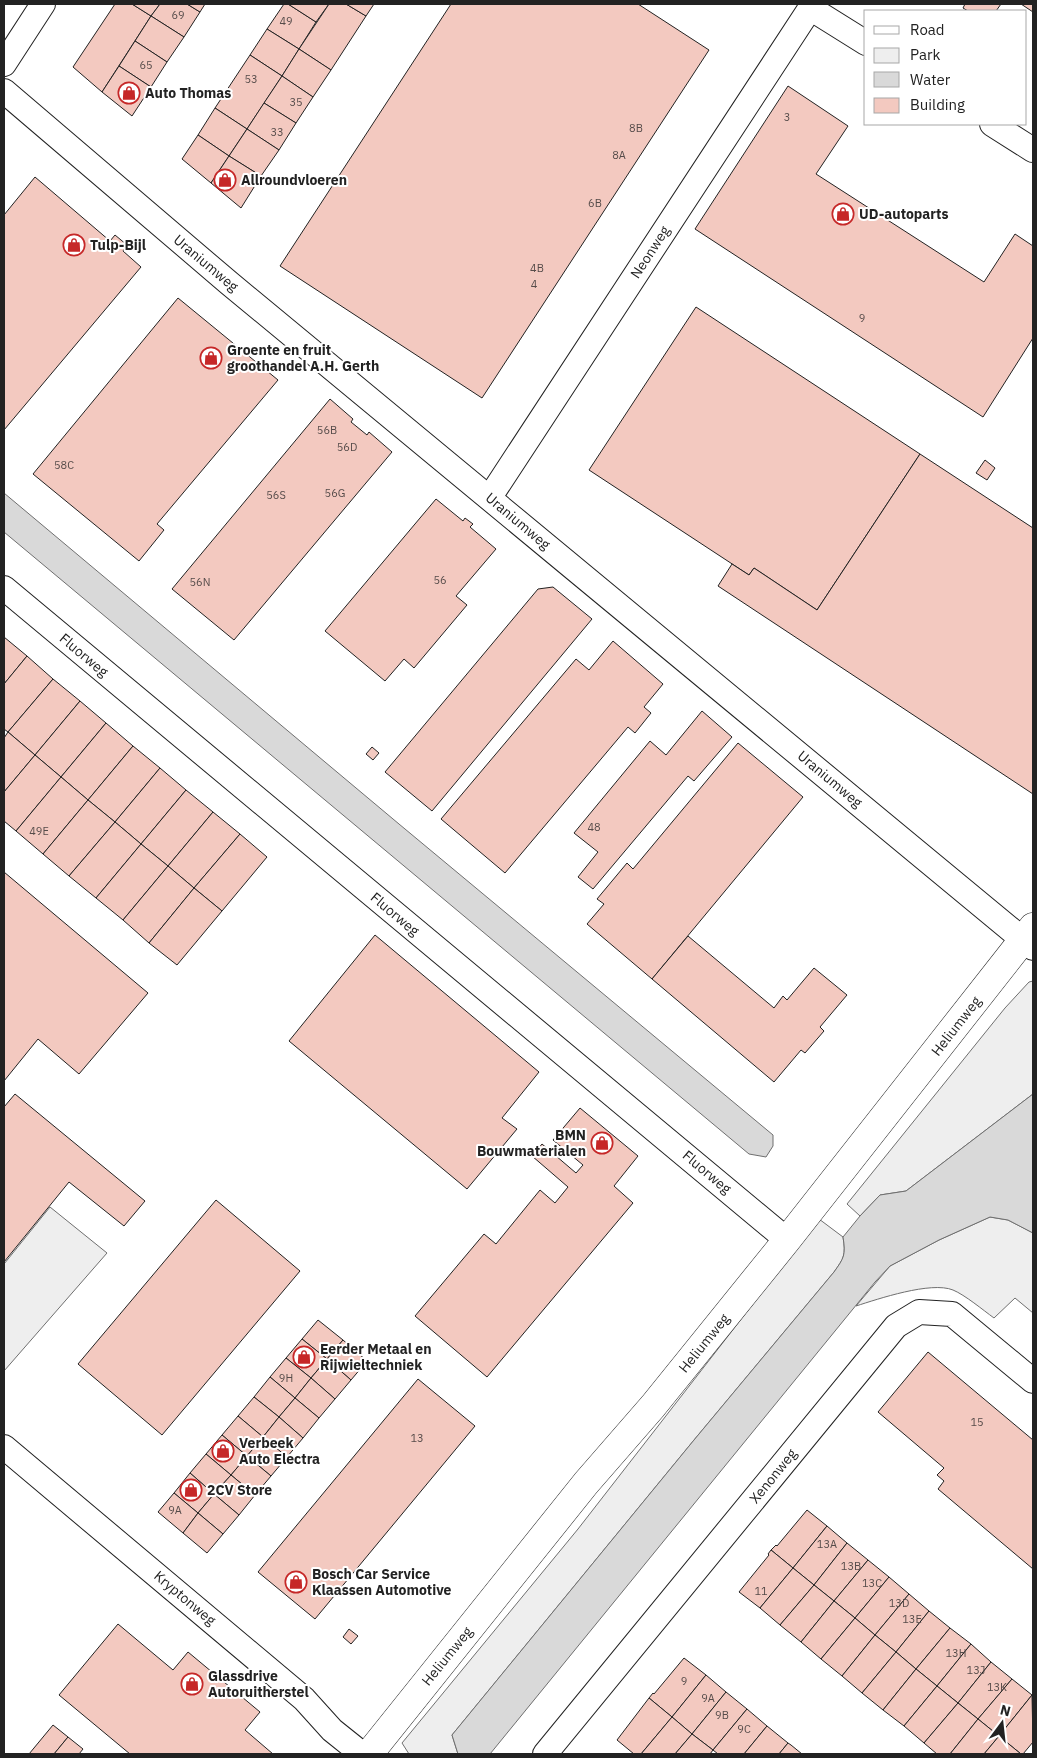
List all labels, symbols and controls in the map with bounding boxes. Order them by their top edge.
house number: 69 [171,8,185,22]
legend [864,10,1027,125]
house number: 49 [279,14,293,28]
text: Road [910,20,945,39]
text: Park [910,45,940,64]
house number: 65 [139,58,153,72]
text: Water [910,70,951,89]
house number: 53 [244,72,258,86]
shop icon: Auto Thomas [117,81,141,105]
place label: Auto Thomas [145,84,231,102]
house number: 35 [289,95,303,109]
text: Building [910,95,965,114]
house number: 3 [784,110,790,124]
house number: 8B [629,121,643,135]
house number: 33 [270,125,284,139]
house number: 8A [612,148,626,162]
shop icon: Allroundvloeren [213,168,237,192]
place label: Allroundvloeren [241,171,347,189]
house number: 6B [588,196,602,210]
shop icon: UD-autoparts [831,202,855,226]
place label: UD-autoparts [859,205,948,223]
street label: Neonweg [626,222,674,282]
street label: Uraniumweg [170,231,243,296]
shop icon: Tulp-Bijl [62,233,86,257]
place label: Tulp-Bijl [90,236,146,254]
house number: 4B [530,261,544,275]
house number: 4 [531,277,538,291]
house number: 9 [859,311,865,325]
place label: Groente en fruit groothandel A.H. Gerth [227,341,379,375]
shop icon: Groente en fruit groothandel A.H. Gerth [199,346,223,370]
house number: 56B [317,423,337,437]
house number: 56D [337,440,357,454]
house number: 58C [54,458,74,472]
house number: 56G [325,486,345,500]
house number: 56S [266,488,286,502]
street label: Uraniumweg [482,489,555,554]
house number: 56 [433,573,447,587]
house number: 56N [190,575,210,589]
street label: Fluorweg [56,629,113,681]
street label: Uraniumweg [794,747,867,812]
house number: 48 [587,820,601,834]
house number: 49E [29,824,49,838]
street label: Fluorweg [367,888,424,940]
street label: Heliumweg [927,992,985,1059]
place label: BMN Bouwmaterialen [477,1126,586,1160]
shop icon: BMN Bouwmaterialen [590,1131,614,1155]
street label: Fluorweg [679,1146,736,1198]
street label: Heliumweg [675,1309,734,1376]
place label: Eerder Metaal en Rijwieltechniek [320,1340,432,1374]
shop icon: Eerder Metaal en Rijwieltechniek [292,1345,316,1369]
house number: 9H [279,1371,293,1385]
house number: 15 [970,1415,984,1429]
house number: 13 [410,1431,424,1445]
place label: Verbeek Auto Electra [239,1434,320,1468]
shop icon: Verbeek Auto Electra [211,1439,235,1463]
street label: Xenonweg [745,1444,801,1507]
shop icon: 2CV Store [179,1478,203,1502]
place label: 2CV Store [207,1481,272,1499]
house number: 9A [168,1503,182,1517]
house number: 13A [817,1537,837,1551]
house number: 13B [841,1559,861,1573]
place label: Bosch Car Service Klaassen Automotive [312,1565,452,1599]
street label: Kryptonweg [150,1567,220,1630]
shop icon: Bosch Car Service Klaassen Automotive [284,1570,308,1594]
house number: 13C [862,1576,882,1590]
house number: 11 [754,1584,768,1598]
house number: 13D [889,1596,909,1610]
house number: 13E [902,1612,922,1626]
street label: Heliumweg [418,1622,477,1689]
house number: 13H [946,1646,966,1660]
house number: 13J [967,1663,985,1677]
place label: Glassdrive Autoruitherstel [208,1667,309,1701]
shop icon: Glassdrive Autoruitherstel [180,1672,204,1696]
house number: 9 [681,1674,687,1688]
house number: 13K [987,1680,1007,1694]
house number: 9A [701,1691,715,1705]
north arrow [977,1698,1027,1748]
text: N [998,1700,1013,1720]
house number: 9B [715,1708,729,1722]
house number: 9C [737,1722,751,1736]

